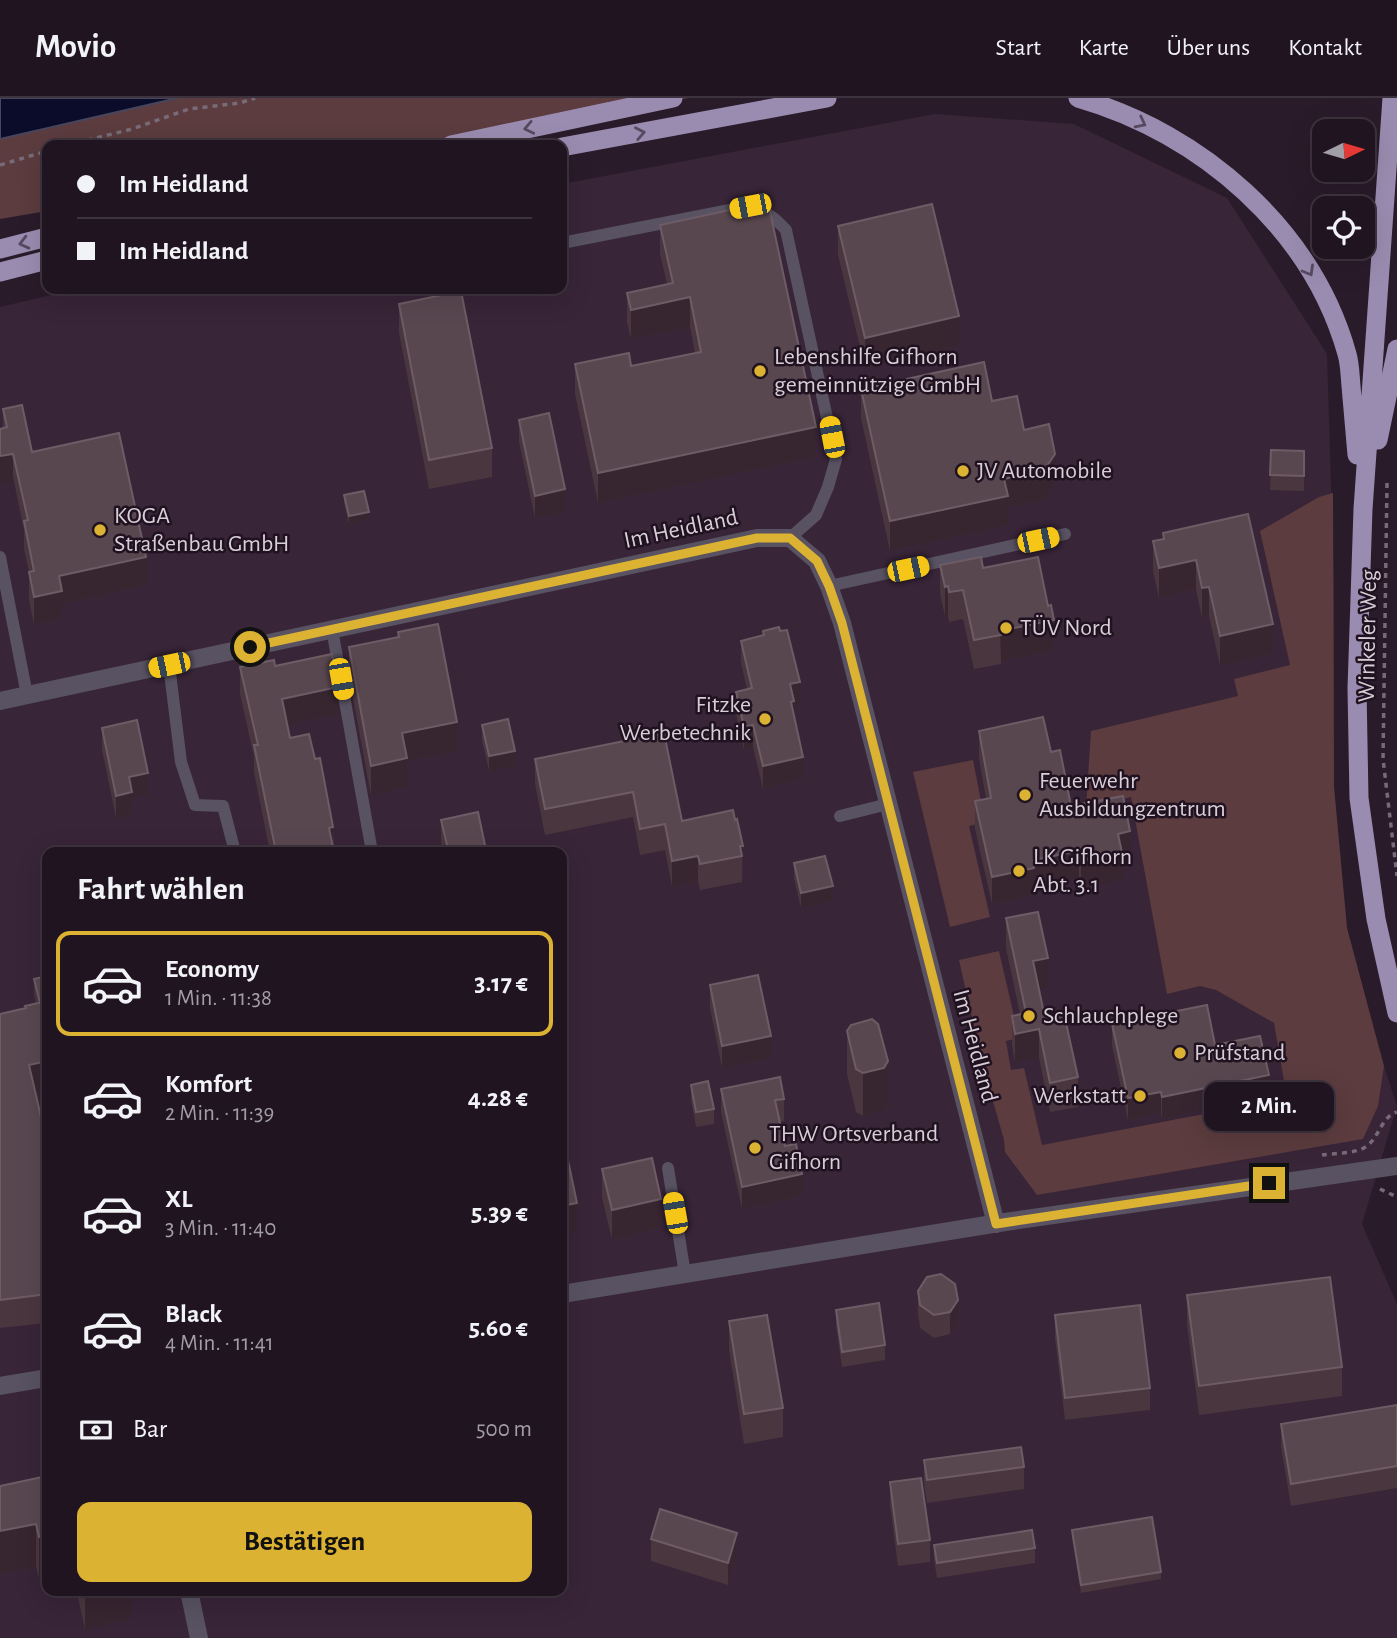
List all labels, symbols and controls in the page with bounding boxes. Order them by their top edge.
text: Movio [35,31,116,64]
text: Start [996,36,1041,60]
text: Karte [1079,36,1129,60]
text: Über uns [1167,36,1250,60]
text: Kontakt [1288,36,1362,60]
one-way arrow [1134,114,1146,128]
north arrow [1312,119,1376,182]
map controls [1312,119,1375,259]
one-way arrow [523,120,535,135]
one-way arrow [634,126,646,141]
text: Im Heidland [119,171,248,197]
car [728,192,773,220]
button: locate [1312,196,1375,259]
one-way arrow [18,235,30,249]
text: Im Heidland [119,238,248,264]
one-way arrow [1301,263,1314,276]
place label: Lebenshilfe Gifhorn gemeinnützige GmbH [774,345,981,397]
marker: Lebenshilfe Gifhorn gemeinnützige GmbH [752,363,768,379]
car [818,414,847,460]
place label: JV Automobile [977,459,1112,483]
marker: JV Automobile [955,463,971,479]
place label: KOGA Straßenbau GmbH [114,504,289,556]
street label: Im Heidland [622,505,740,553]
marker: KOGA Straßenbau GmbH [92,522,108,538]
car [1016,525,1061,555]
car [886,554,931,584]
street label: Winkeler Weg [1355,569,1381,703]
place label: TÜV Nord [1020,615,1112,640]
marker: TÜV Nord [998,620,1014,636]
route start [234,631,266,663]
car [147,650,192,680]
car [328,656,355,702]
place label: Fitzke Werbetechnik [619,693,751,745]
marker: Fitzke Werbetechnik [757,711,773,727]
place label: Feuerwehr Ausbildungzentrum [1039,769,1226,821]
marker: Feuerwehr Ausbildungzentrum [1017,787,1033,803]
place label: LK Gifhorn Abt. 3.1 [1033,845,1132,897]
marker: LK Gifhorn Abt. 3.1 [1011,863,1027,879]
text: Fahrt wählen [77,873,245,905]
icon: car [81,952,144,1015]
text: Economy [165,956,259,982]
text: 3.17 € [474,970,528,996]
text: 1 Min. · 11:38 [165,987,272,1010]
street label: Im Heidland [948,987,1002,1105]
place label: Schlauchplege [1043,1004,1178,1028]
marker: Schlauchplege [1021,1008,1037,1024]
place label: Prüfstand [1194,1041,1285,1065]
marker: Prüfstand [1172,1045,1188,1061]
icon: car [81,1067,144,1130]
text: Komfort [165,1071,252,1097]
callout: 2 Min. [1204,1082,1334,1130]
place label: Werkstatt [1033,1084,1126,1108]
text: 4.28 € [468,1085,528,1111]
marker: Werkstatt [1132,1088,1148,1104]
text: 2 Min. [1241,1095,1297,1118]
text: 2 Min. · 11:39 [165,1102,274,1125]
place label: THW Ortsverband Gifhorn [769,1122,938,1174]
marker: THW Ortsverband Gifhorn [747,1140,763,1156]
route end [1253,1167,1285,1199]
icon: car [81,1182,144,1245]
text: XL [165,1186,192,1212]
car [662,1190,689,1236]
text: 5.39 € [471,1200,528,1226]
text: 3 Min. · 11:40 [165,1217,276,1240]
icon: car [81,1297,144,1360]
text: Black [165,1301,222,1327]
text: 5.60 € [469,1315,528,1341]
text: 4 Min. · 11:41 [165,1332,274,1355]
icon: cash [77,1411,115,1449]
text: Bar [133,1416,167,1442]
text: 500 m [476,1418,532,1441]
button: Bestätigen [77,1502,532,1582]

